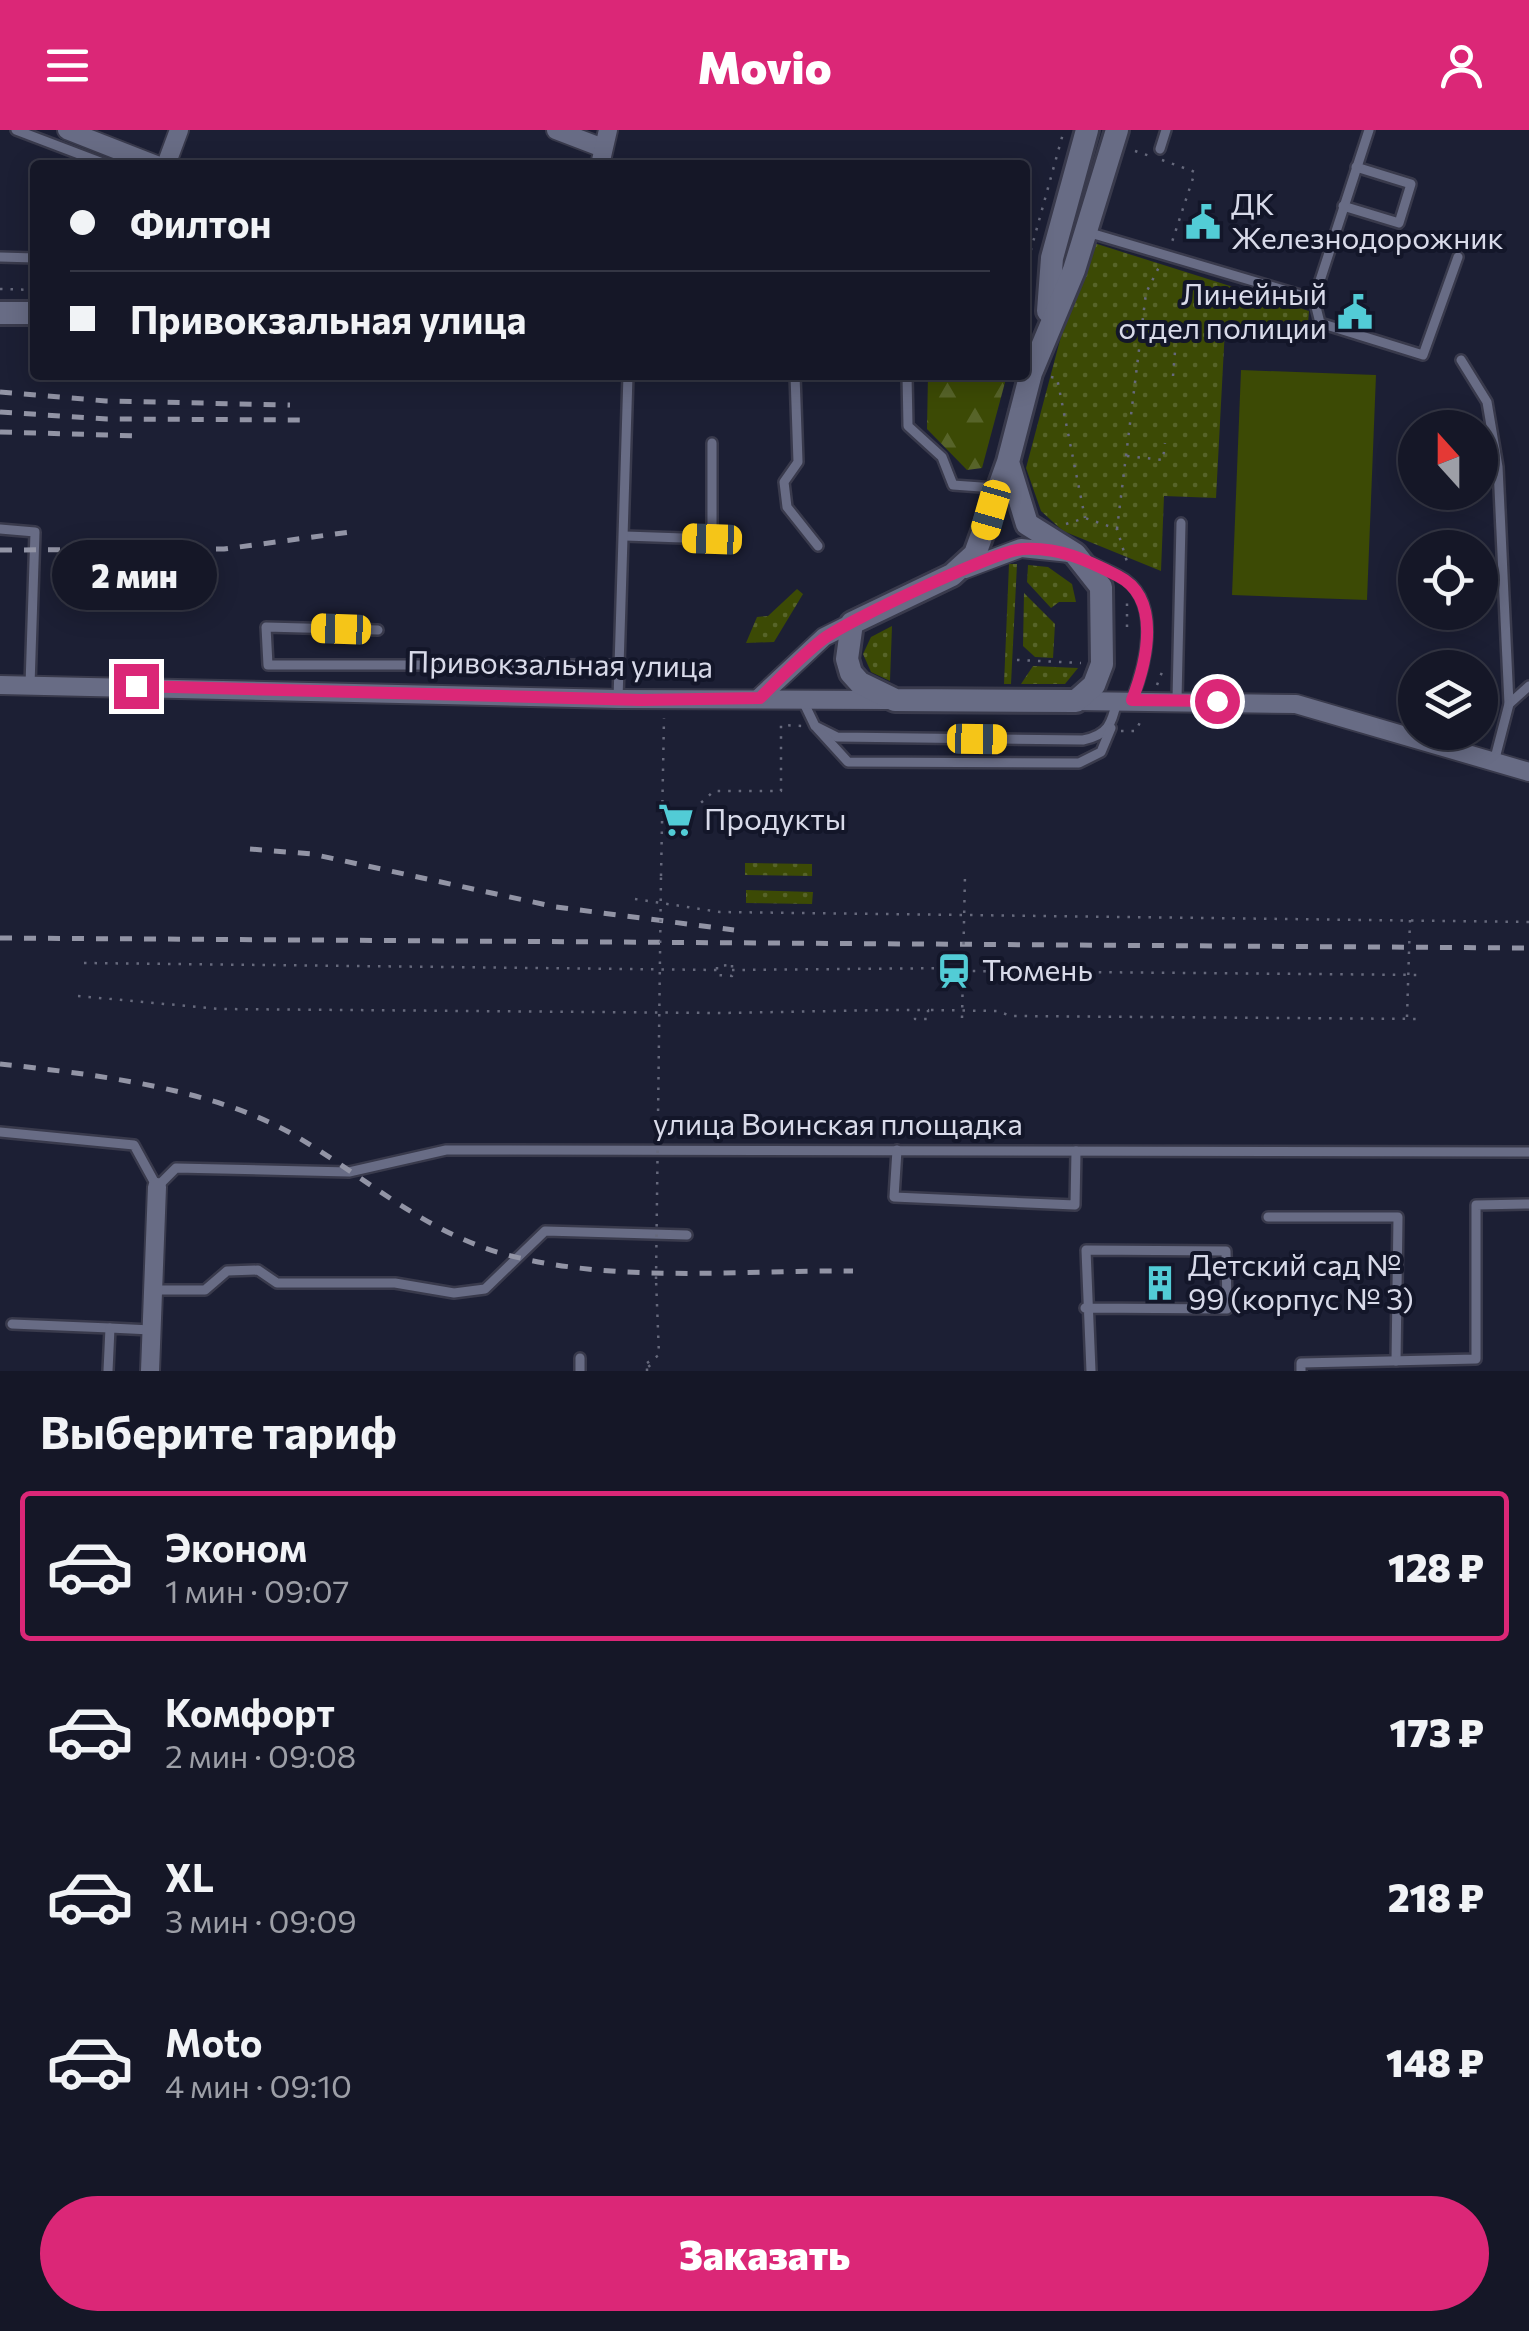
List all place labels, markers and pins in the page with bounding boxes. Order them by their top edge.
place label: ДК Железнодорожник [1231,184,1504,255]
public building icon: ДК Железнодорожник [1184,203,1222,241]
place label: Линейный отдел полиции [1118,274,1327,345]
public building icon: Линейный отдел полиции [1336,293,1374,331]
place label: Продукты [704,799,846,836]
supermarket icon: Продукты [657,801,695,839]
place label: Тюмень [982,950,1093,987]
station icon: Тюмень [935,952,973,990]
place label: Детский сад № 99 (корпус № 3) [1188,1245,1414,1316]
building icon: Детский сад № 99 (корпус № 3) [1141,1264,1179,1302]

